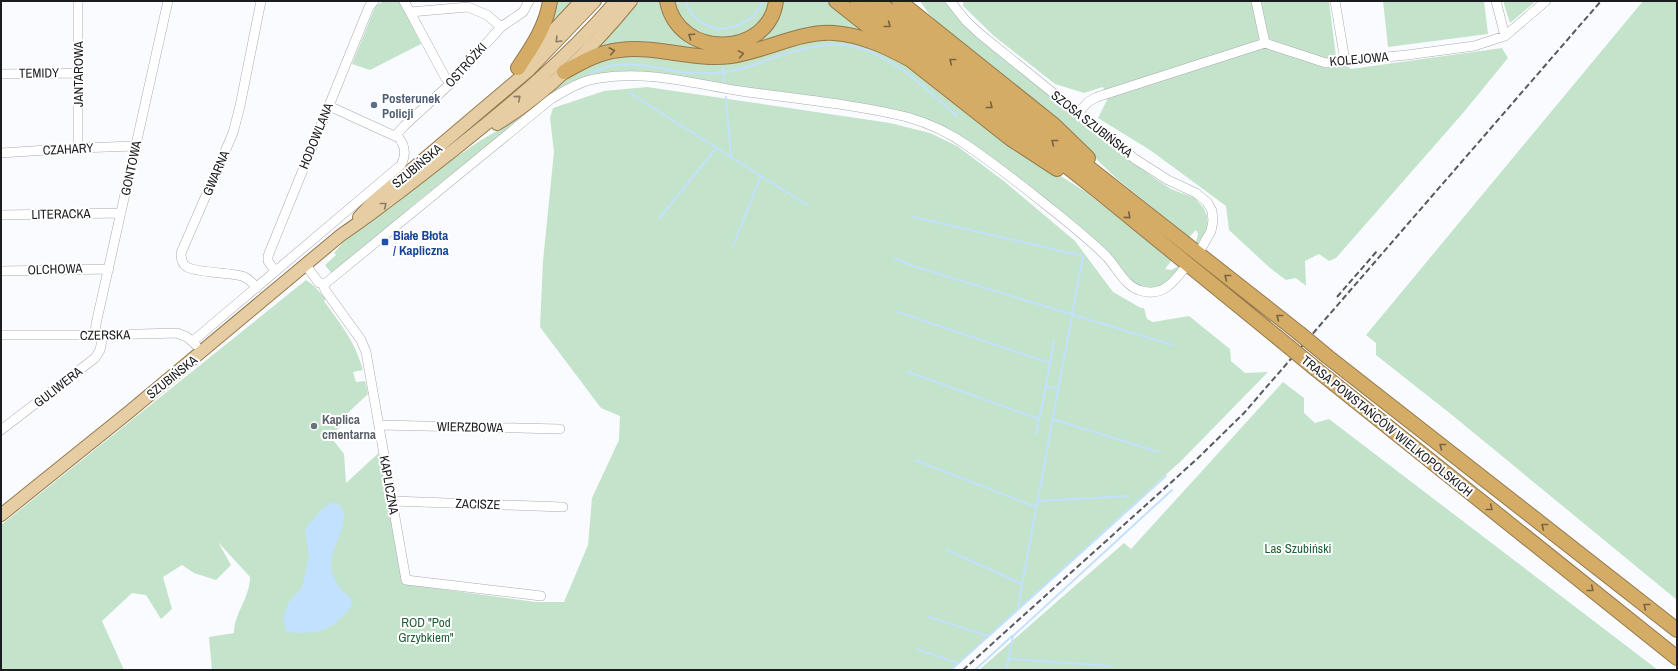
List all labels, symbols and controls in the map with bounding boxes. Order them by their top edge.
one-way arrow [883,21,890,28]
one-way arrow [688,33,695,41]
one-way arrow [556,35,563,43]
street label: OSTRÓŻKI [441,39,491,91]
street label: JANTAROWA [70,40,87,107]
one-way arrow [609,47,615,56]
street label: KOLEJOWA [1329,48,1390,70]
one-way arrow [738,50,745,59]
one-way arrow [950,58,957,65]
street label: TEMIDY [19,64,59,82]
street label: SZOSA SZUBIŃSKA [1048,87,1137,162]
place label: Posterunek Policji [382,90,440,122]
one-way arrow [513,96,521,103]
street label: HODOWLANA [295,100,337,172]
marker: Posterunek Policji [369,100,379,110]
one-way arrow [985,101,992,108]
street label: GONTOWA [117,138,145,197]
street label: CZAHARY [42,139,94,159]
one-way arrow [1052,139,1059,146]
street label: SZUBIŃSKA [388,140,446,192]
street label: GWARNA [199,147,233,198]
one-way arrow [380,203,387,210]
street label: LITERACKA [31,205,92,223]
one-way arrow [1124,212,1131,219]
place label: Białe Błota / Kapliczna [393,227,449,259]
marker: Białe Błota / Kapliczna [380,237,390,247]
street label: OLCHOWA [27,260,84,278]
one-way arrow [1225,275,1232,282]
one-way arrow [1276,315,1283,322]
street label: CZERSKA [80,326,131,344]
street label: SZUBIŃSKA [143,351,202,403]
street label: TRASA POWSTAŃCÓW WIELKOPOLSKICH [1298,352,1476,500]
street label: GULIWERA [30,362,86,411]
place label: Kaplica cmentarna [322,411,376,443]
street label: WIERZBOWA [437,418,504,436]
marker: Kaplica cmentarna [309,421,319,431]
one-way arrow [1439,443,1446,450]
street label: KAPLICZNA [375,454,403,517]
street label: ZACISZE [455,495,501,513]
one-way arrow [1485,503,1492,510]
one-way arrow [1541,524,1548,531]
park label: Las Szubiński [1265,540,1332,557]
one-way arrow [1586,584,1594,591]
one-way arrow [1644,604,1651,611]
park label: ROD "Pod Grzybkiem" [398,614,454,646]

